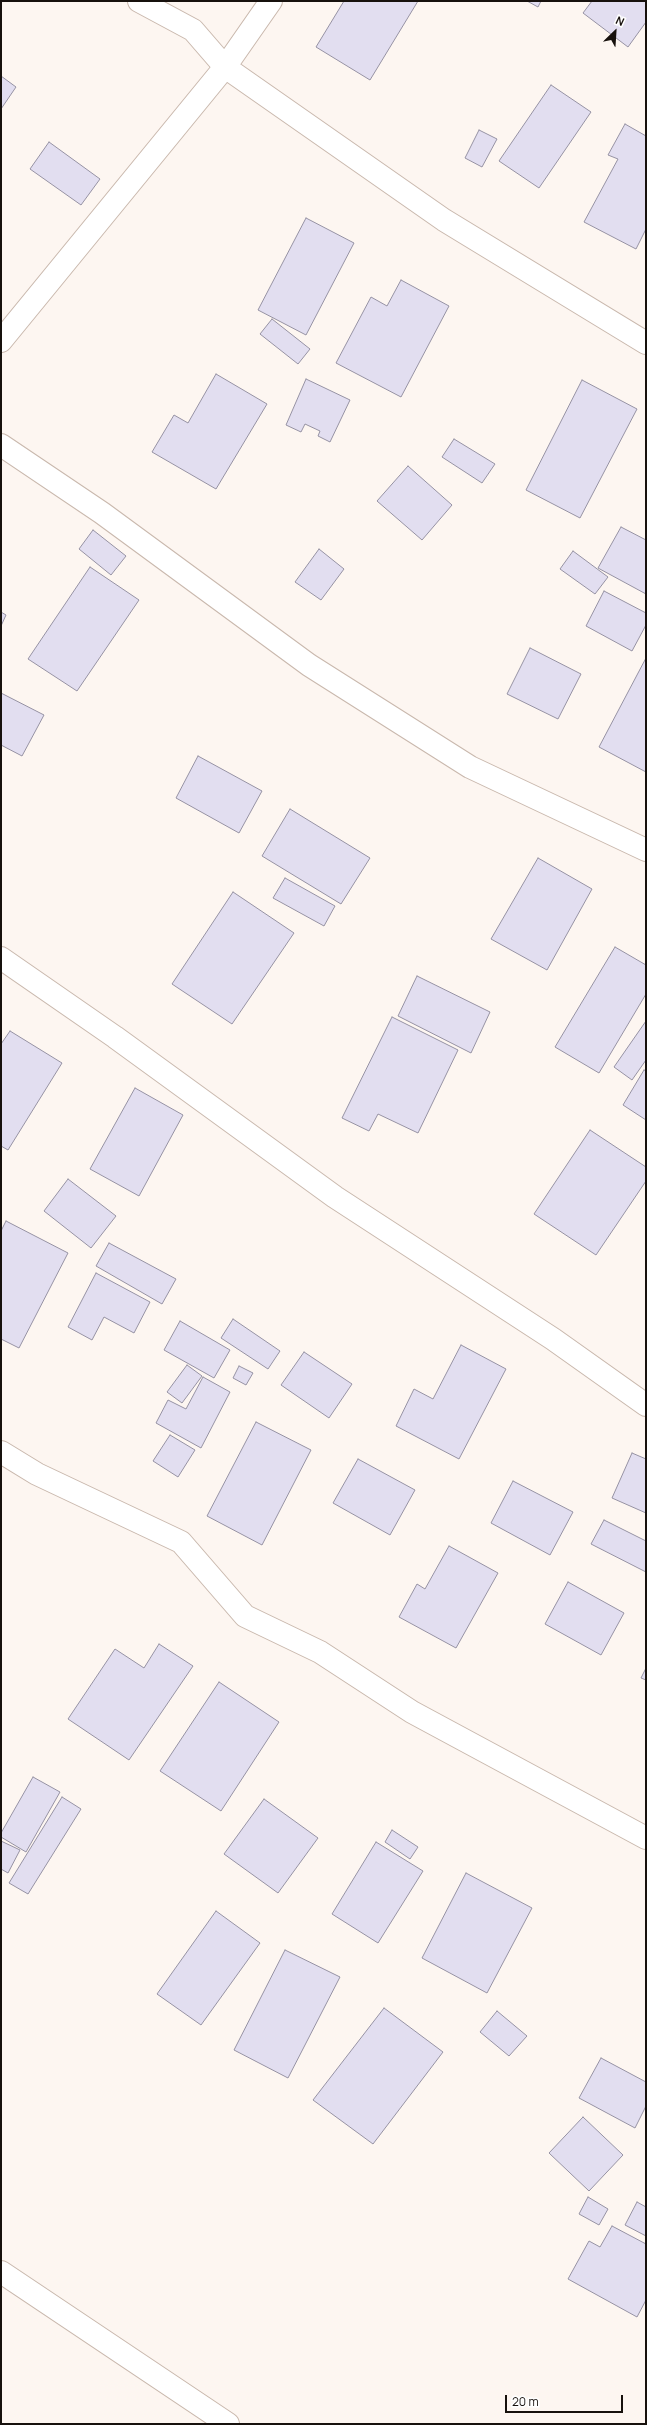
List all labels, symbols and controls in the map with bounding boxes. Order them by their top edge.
north arrow [595,12,635,52]
text: N [614,12,627,29]
scale bar [507,2387,625,2413]
text: 20 m [512,2393,539,2410]

